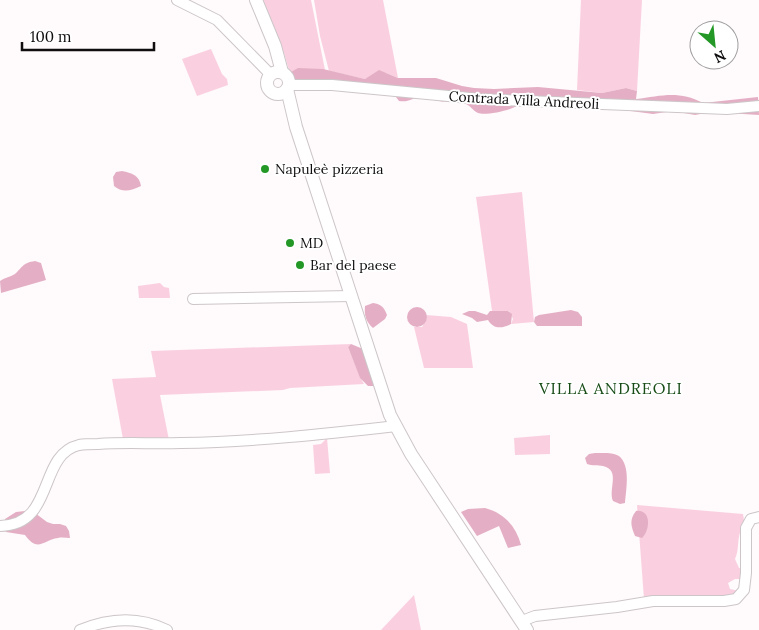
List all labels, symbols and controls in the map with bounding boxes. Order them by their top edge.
scale bar [22,20,155,52]
north arrow [689,20,739,70]
text: 100 m [30,27,71,46]
text: N [711,46,729,67]
street label: Contrada Villa Andreoli [448,87,600,113]
place label: Napuleè pizzeria [275,160,383,178]
marker: Napuleè pizzeria [259,163,271,175]
place label: MD [300,234,323,252]
marker: MD [284,237,296,249]
place label: Bar del paese [310,256,397,274]
marker: Bar del paese [294,259,306,271]
district label: VILLA ANDREOLI [538,378,683,398]

